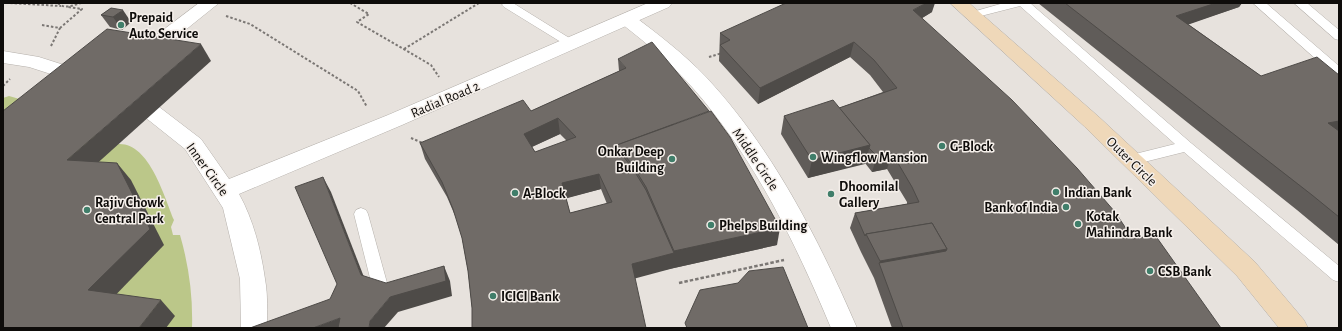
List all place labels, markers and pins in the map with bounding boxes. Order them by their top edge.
place label: Prepaid Auto Service [129,11,199,41]
marker: Prepaid Auto Service [116,20,126,30]
place label: G-Block [950,140,993,154]
marker: G-Block [937,141,947,151]
place label: Onkar Deep Building [598,145,665,175]
place label: Wingflow Mansion [821,151,927,165]
marker: Wingflow Mansion [808,152,818,162]
marker: Onkar Deep Building [667,154,677,164]
place label: Dhoomilal Gallery [839,180,898,210]
place label: Indian Bank [1064,186,1132,200]
place label: A-Block [523,187,566,201]
marker: Indian Bank [1051,187,1061,197]
marker: A-Block [510,188,520,198]
marker: Dhoomilal Gallery [826,189,836,199]
place label: Rajiv Chowk Central Park [95,196,164,226]
place label: Bank of India [984,201,1058,215]
marker: Bank of India [1061,202,1071,212]
marker: Rajiv Chowk Central Park [82,205,92,215]
place label: Kotak Mahindra Bank [1086,210,1172,240]
place label: Phelps Building [719,219,808,233]
marker: Kotak Mahindra Bank [1073,219,1083,229]
marker: Phelps Building [706,220,716,230]
place label: CSB Bank [1158,265,1212,279]
marker: CSB Bank [1145,266,1155,276]
place label: ICICI Bank [501,290,559,304]
marker: ICICI Bank [488,291,498,301]

